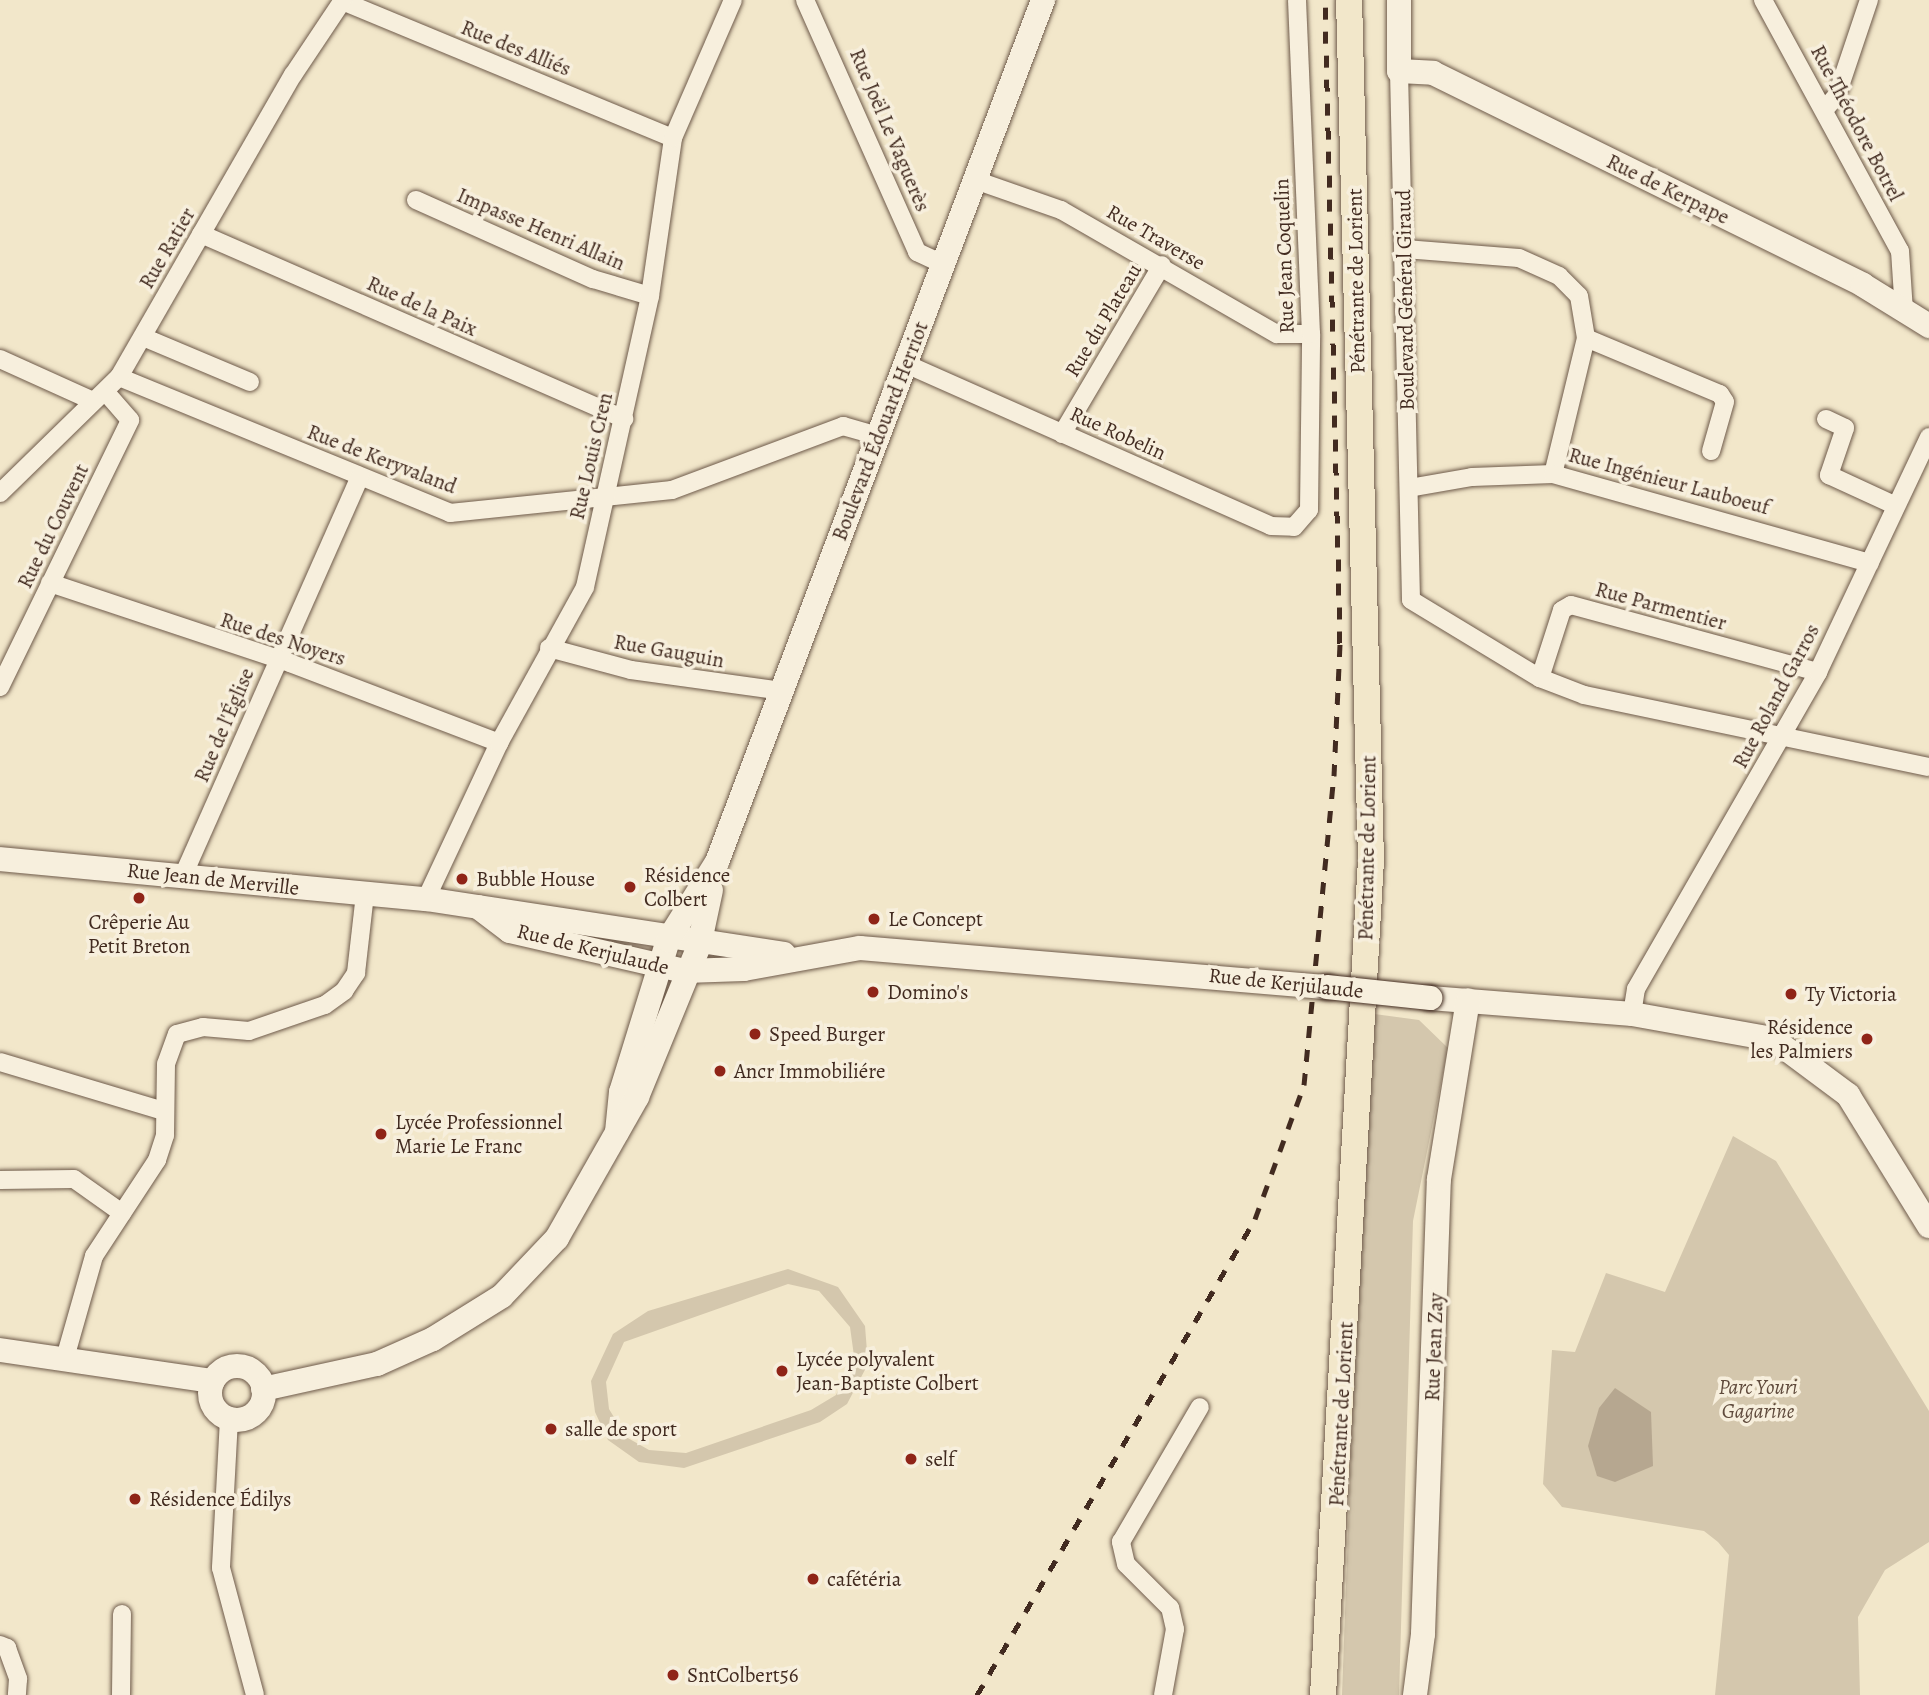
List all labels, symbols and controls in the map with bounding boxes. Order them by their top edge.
street label: Rue des Alliés [457,15,575,81]
street label: Rue Théodore Botrel [1805,41,1909,205]
street label: Rue Joël Le Vaguerès [844,45,936,215]
street label: Rue de Kerpape [1603,148,1733,230]
street label: Rue Jean Coquelin [1269,178,1299,334]
street label: Impasse Henri Allain [453,182,629,276]
street label: Pénétrante de Lorient [1342,188,1370,374]
street label: Boulevard Général Giraud [1390,189,1420,411]
street label: Rue Traverse [1102,199,1210,275]
street label: Rue Ratier [134,203,200,293]
street label: Rue du Plateau [1059,259,1147,381]
street label: Rue de la Paix [363,271,481,341]
street label: Boulevard Édouard Herriot [826,318,934,544]
street label: Rue Louis Cren [564,390,618,522]
street label: Rue Robelin [1066,401,1170,465]
street label: Rue de Keryvaland [304,419,460,499]
street label: Rue Ingénieur Lauboeuf [1566,442,1772,520]
street label: Rue du Couvent [12,460,94,592]
street label: Rue Parmentier [1593,576,1729,636]
street label: Rue des Noyers [217,607,349,671]
street label: Rue Roland Garros [1727,619,1825,773]
street label: Rue Gauguin [612,629,726,673]
street label: Rue de l'Église [189,664,259,786]
street label: Pénétrante de Lorient [1353,755,1381,941]
street label: Rue Jean de Merville [126,857,300,901]
place label: Résidence Colbert [644,862,730,912]
place label: Bubble House [476,866,595,892]
marker: Bubble House [454,871,470,887]
marker: Résidence Colbert [622,879,638,895]
marker: Crêperie Au Petit Breton [131,890,147,906]
place label: Le Concept [888,906,983,932]
place label: Crêperie Au Petit Breton [88,909,190,959]
marker: Le Concept [866,911,882,927]
street label: Rue de Kerjulaude [514,918,672,980]
street label: Rue de Kerjulaude [1207,962,1365,1004]
place label: Domino's [887,979,968,1005]
place label: Ty Victoria [1805,981,1897,1007]
marker: Domino's [865,984,881,1000]
marker: Ty Victoria [1783,986,1799,1002]
place label: Résidence les Palmiers [1751,1014,1853,1064]
place label: Speed Burger [769,1021,885,1047]
marker: Speed Burger [747,1026,763,1042]
marker: Résidence les Palmiers [1859,1031,1875,1047]
place label: Ancr Immobiliére [734,1058,886,1084]
marker: Ancr Immobiliére [712,1063,728,1079]
place label: Lycée Professionnel Marie Le Franc [395,1109,562,1159]
marker: Lycée Professionnel Marie Le Franc [373,1126,389,1142]
street label: Rue Jean Zay [1420,1292,1448,1402]
street label: Pénétrante de Lorient [1324,1321,1358,1507]
place label: Lycée polyvalent Jean-Baptiste Colbert [796,1346,979,1396]
marker: Lycée polyvalent Jean-Baptiste Colbert [774,1363,790,1379]
park label: Parc Youri Gagarine [1718,1374,1798,1424]
place label: salle de sport [565,1416,677,1442]
marker: salle de sport [543,1421,559,1437]
place label: self [925,1446,955,1472]
marker: self [903,1451,919,1467]
place label: Résidence Édilys [149,1486,291,1512]
marker: Résidence Édilys [127,1491,143,1507]
place label: cafétéria [827,1566,902,1592]
marker: cafétéria [805,1571,821,1587]
place label: SntColbert56 [687,1662,798,1688]
marker: SntColbert56 [665,1667,681,1683]

